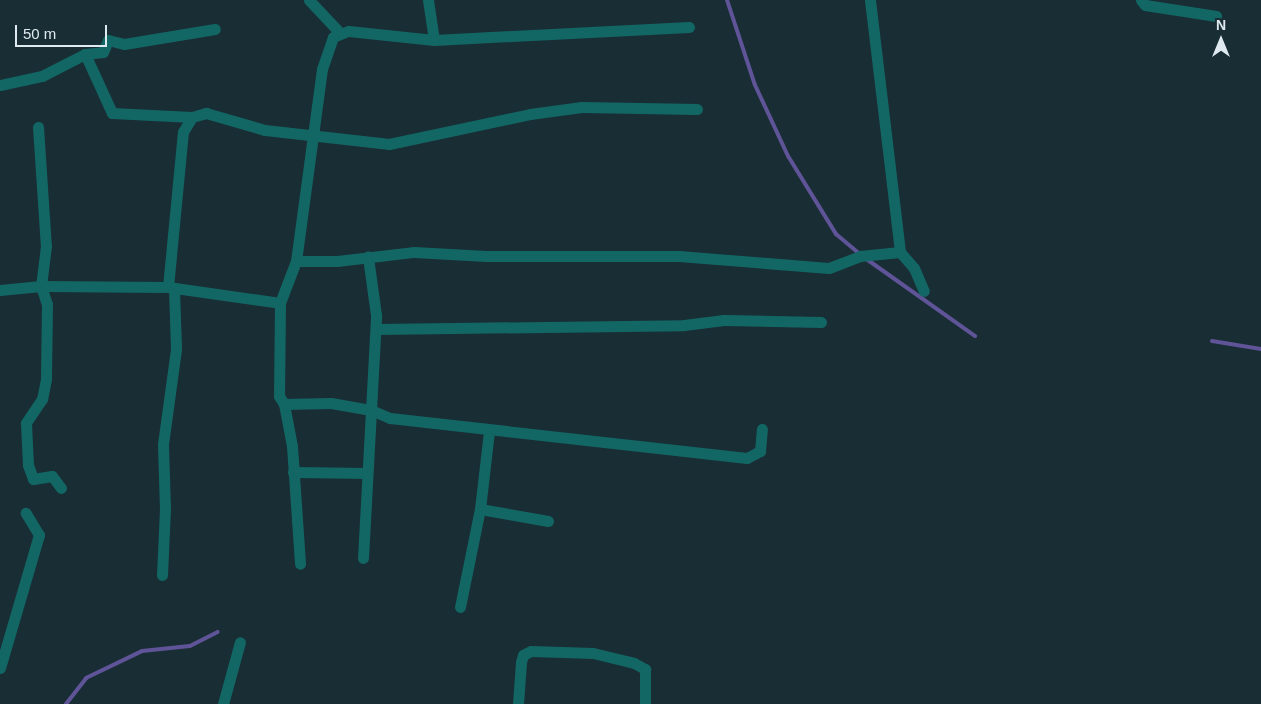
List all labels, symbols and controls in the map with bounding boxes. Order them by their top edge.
scale bar [18,15,110,47]
north arrow [1196,15,1246,65]
text: N [1216,17,1226,33]
text: 50 m [23,25,56,42]

